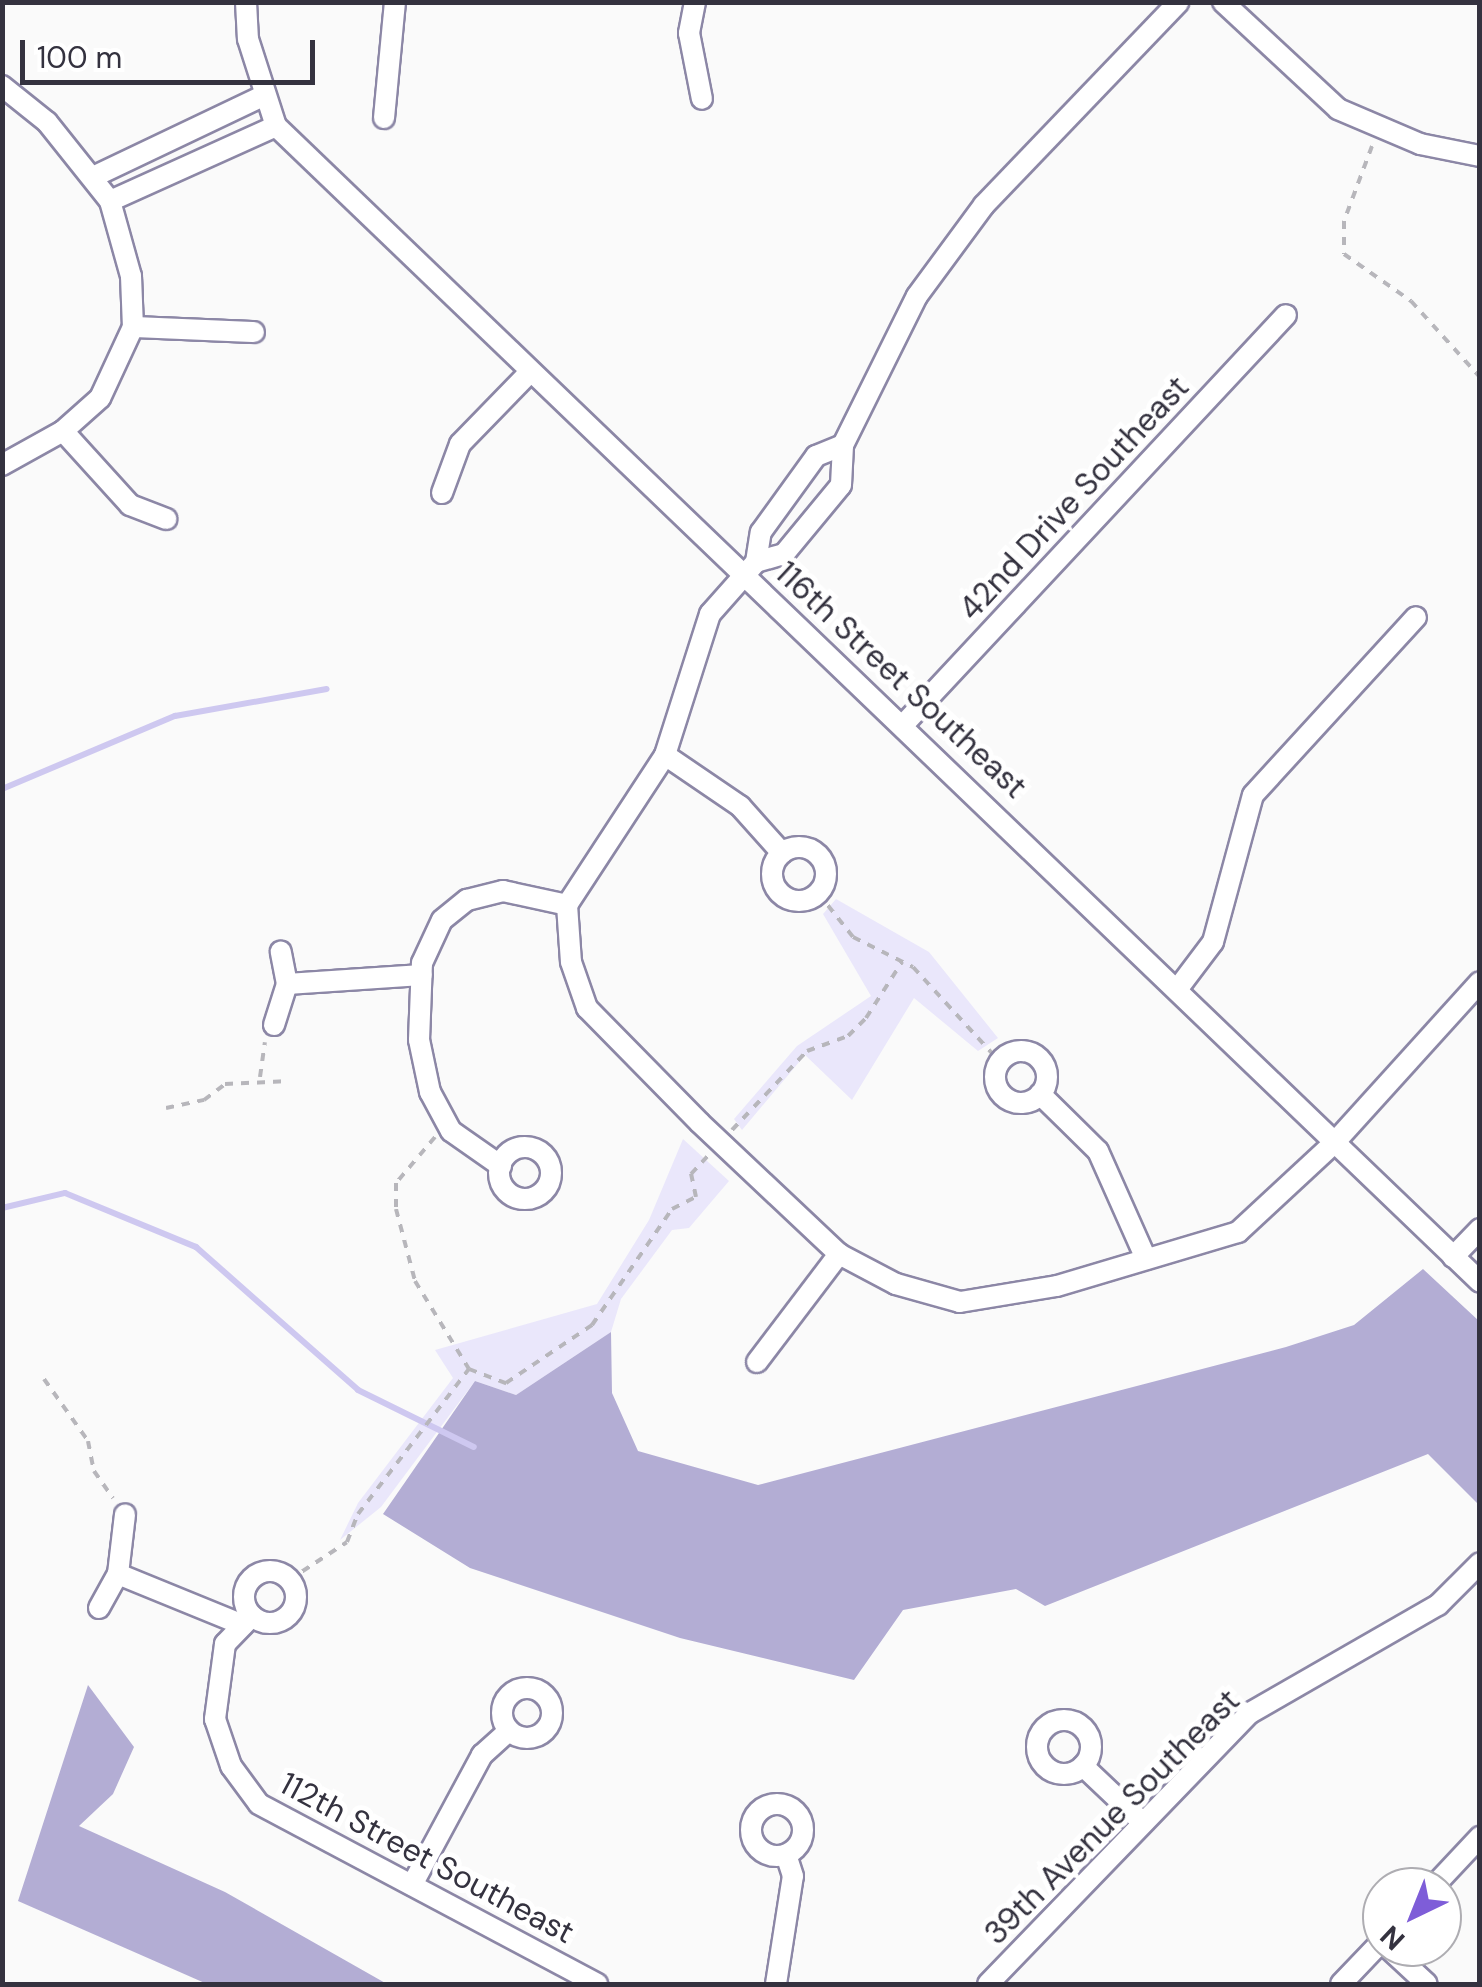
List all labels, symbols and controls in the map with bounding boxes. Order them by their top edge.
scale bar [25,20,320,82]
text: 100 m [37,38,122,77]
street label: 42nd Drive Southeast [951,368,1197,628]
street label: 116th Street Southeast [768,554,1034,806]
street label: 39th Avenue Southeast [976,1681,1248,1953]
street label: 112th Street Southeast [273,1764,581,1952]
north arrow [1362,1867,1462,1967]
text: N [1372,1917,1413,1958]

